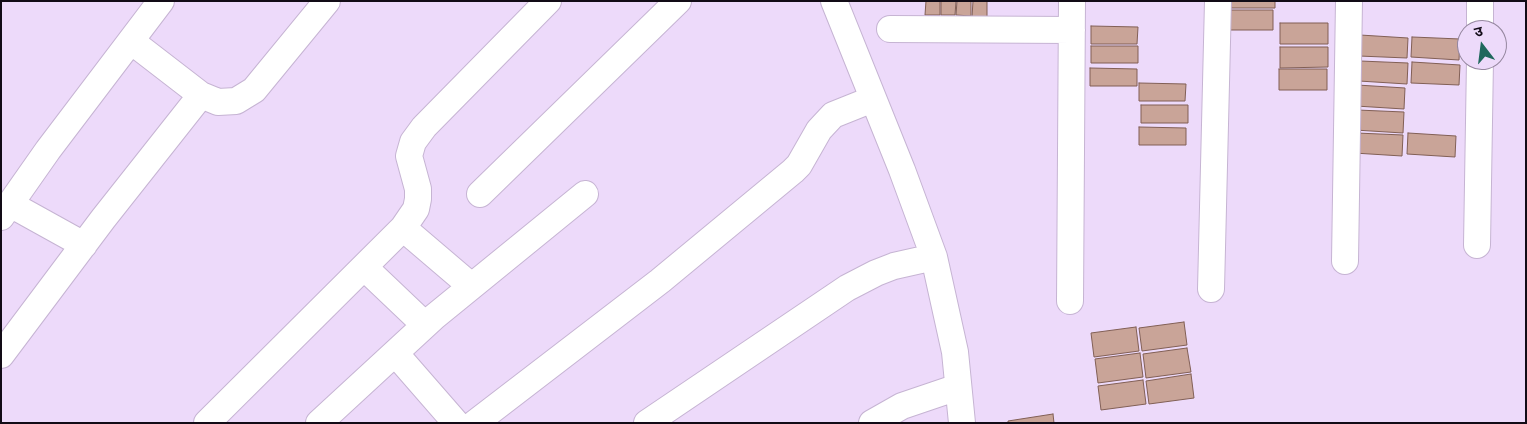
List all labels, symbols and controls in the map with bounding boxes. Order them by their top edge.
north arrow [1457,20,1507,70]
text: उ [1472,23,1484,40]

